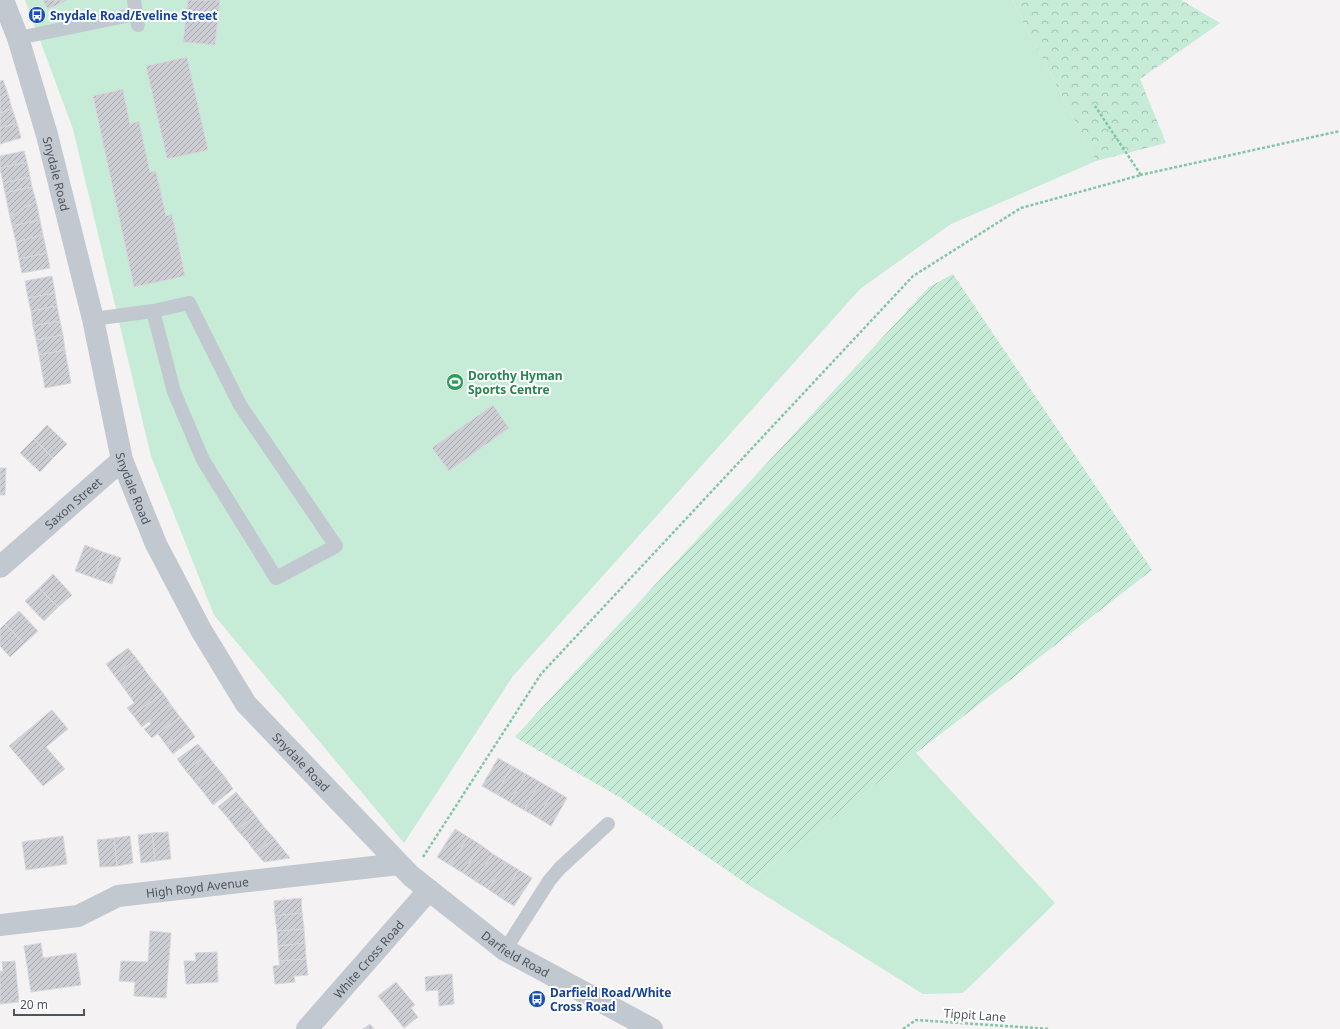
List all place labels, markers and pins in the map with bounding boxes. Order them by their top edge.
bus stop icon: Snydale Road/Eveline Street [27,5,47,25]
place label: Snydale Road/Eveline Street [50,7,218,24]
place label: Dorothy Hyman Sports Centre [468,367,563,398]
sports icon: Dorothy Hyman Sports Centre [445,372,465,392]
place label: Darfield Road/White Cross Road [550,984,672,1015]
bus stop icon: Darfield Road/White Cross Road [527,989,547,1009]

